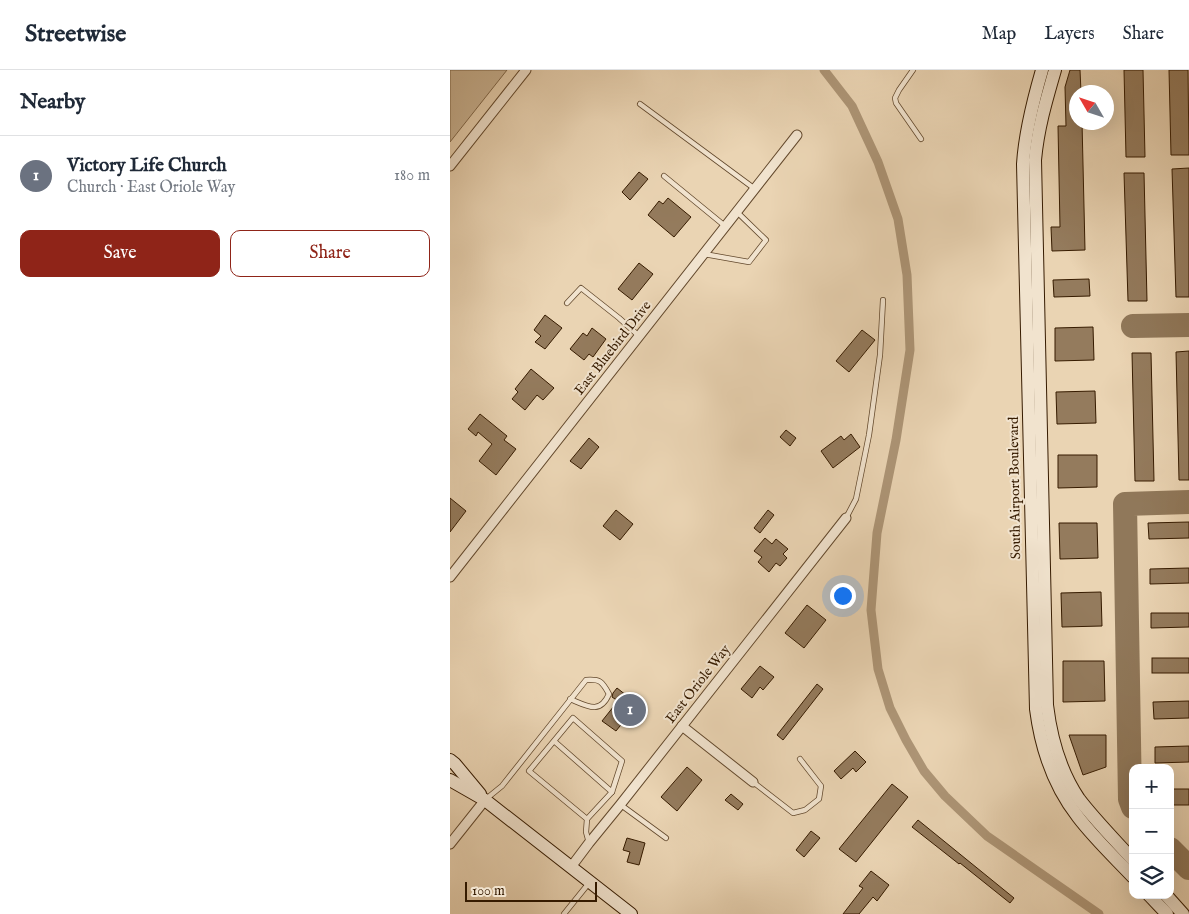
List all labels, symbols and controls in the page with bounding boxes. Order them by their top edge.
text: Streetwise [25,19,126,50]
text: Map [982,23,1016,46]
text: Layers [1044,23,1095,46]
text: Share [1123,23,1164,46]
north arrow [1069,85,1114,130]
text: Nearby [20,89,85,116]
text: Victory Life Church [67,154,227,178]
text: 1 [33,166,39,186]
text: 180 m [394,166,430,186]
text: Church · East Oriole Way [67,178,235,198]
button: Save [20,230,220,277]
button: Share [230,230,430,277]
street label: East Bluebird Drive [571,297,656,399]
street label: South Airport Boulevard [1005,416,1025,560]
your location [830,583,856,609]
street label: East Oriole Way [662,641,734,727]
pin: 1 [614,691,646,729]
map controls [1129,764,1174,899]
button: + [1129,764,1174,809]
button: − [1129,809,1174,854]
button: layers [1129,854,1174,899]
scale bar [465,879,598,902]
text: 100 m [472,882,505,900]

